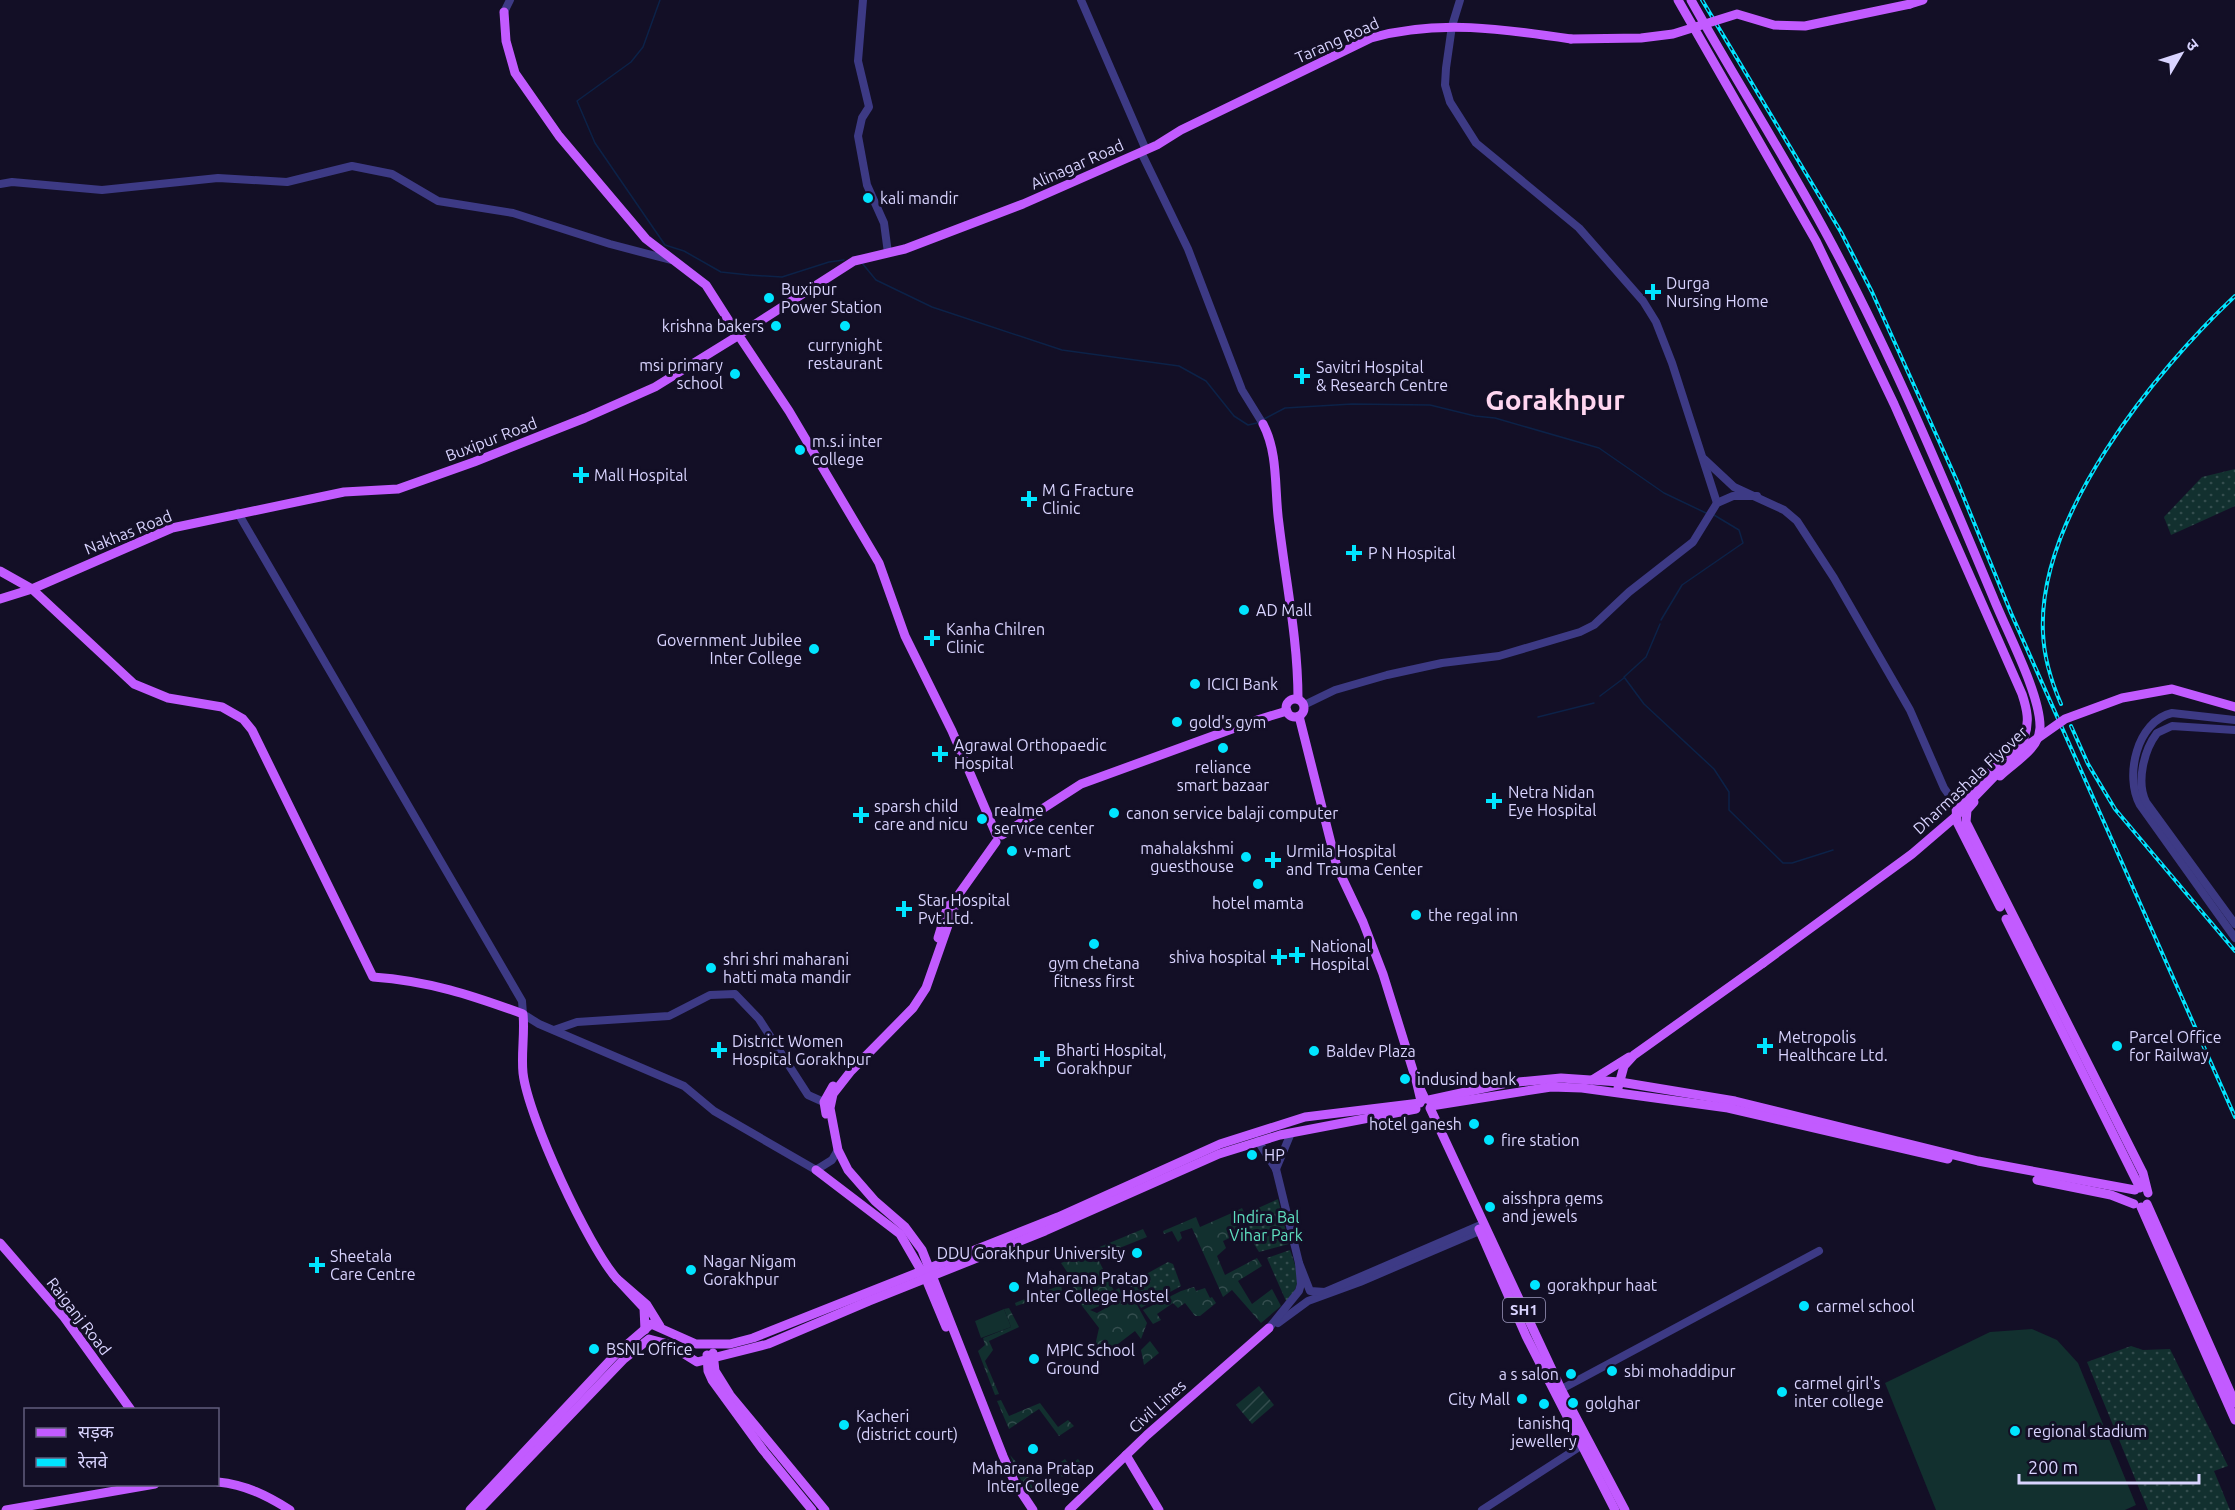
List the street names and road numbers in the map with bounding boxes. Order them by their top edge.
street label: Tarang Road [1292,14,1382,66]
street label: Alinagar Road [1028,135,1126,193]
street label: Buxipur Road [443,413,539,465]
street label: Nakhas Road [82,506,174,558]
street label: Dharmashala Flyover [1909,722,2031,838]
street label: Raiganj Road [43,1274,115,1358]
road number: SH1 [1503,1298,1545,1322]
street label: Civil Lines [1125,1376,1189,1436]

